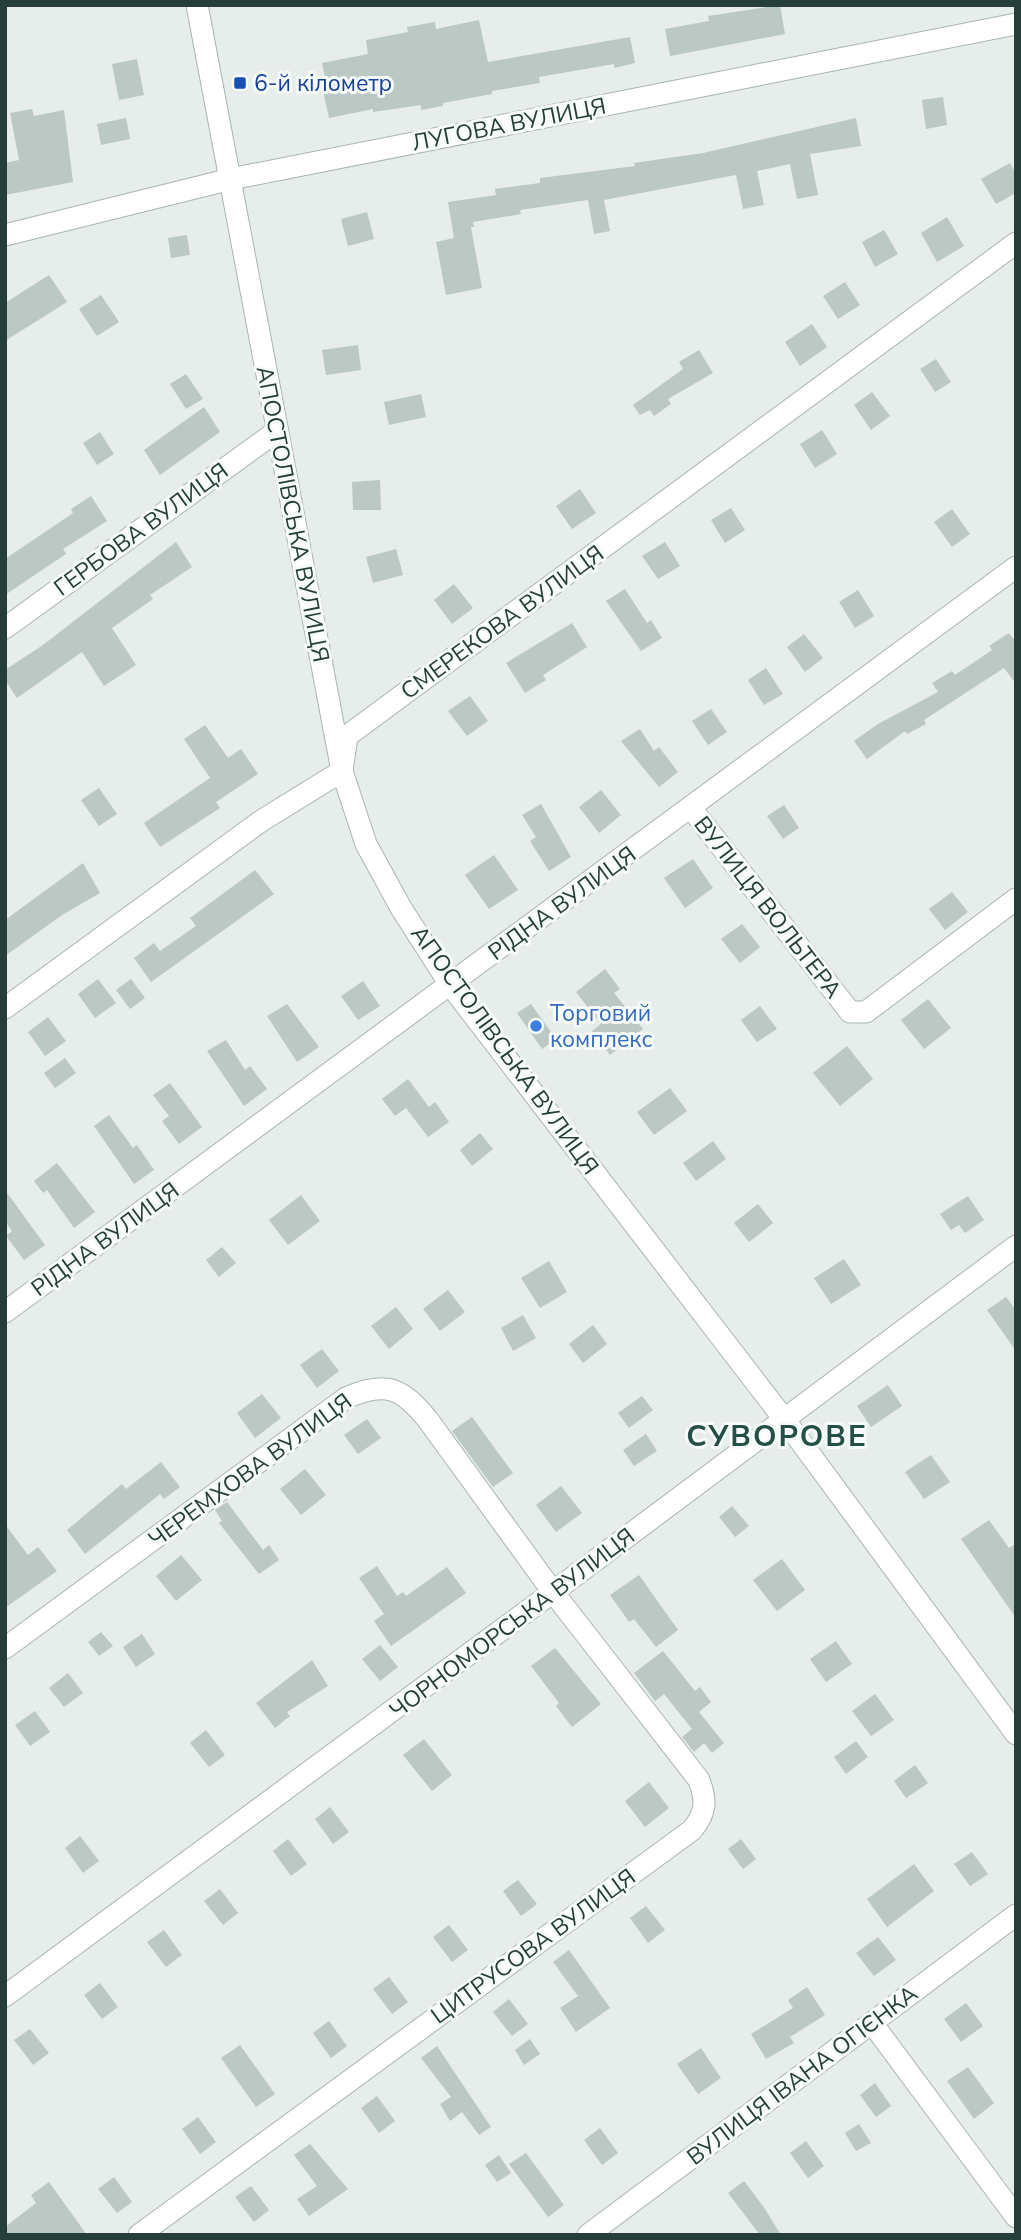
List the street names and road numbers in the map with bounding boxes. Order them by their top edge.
street label: ЛУГОВА ВУЛИЦЯ [409,90,609,159]
street label: АПОСТОЛІВСЬКА ВУЛИЦЯ [249,363,336,665]
street label: ГЕРБОВА ВУЛИЦЯ [48,456,235,603]
street label: СМЕРЕКОВА ВУЛИЦЯ [394,538,610,707]
street label: ВУЛИЦЯ ВОЛЬТЕРА [687,810,849,1005]
street label: РІДНА ВУЛИЦЯ [482,839,643,968]
street label: АПОСТОЛІВСЬКА ВУЛИЦЯ [404,919,606,1181]
street label: РІДНА ВУЛИЦЯ [25,1175,186,1304]
street label: ЧЕРЕМХОВА ВУЛИЦЯ [143,1386,358,1555]
street label: ЧОРНОМОРСЬКА ВУЛИЦЯ [383,1521,641,1726]
street label: ЦИТРУСОВА ВУЛИЦЯ [425,1862,642,2031]
street label: ВУЛИЦЯ ІВАНА ОГІЄНКА [681,1978,924,2172]

